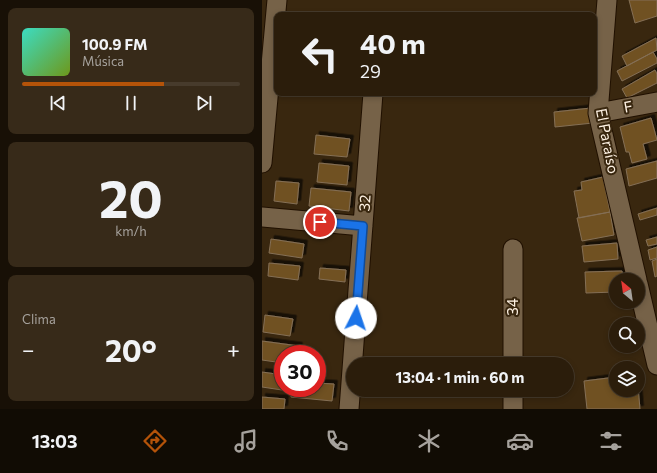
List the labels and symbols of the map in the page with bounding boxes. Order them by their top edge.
street label: F [622,96,634,116]
street label: El Paraíso [593,107,623,175]
street label: 32 [354,194,374,212]
pin [303,205,337,239]
north arrow [609,273,645,309]
position arrow [335,297,377,339]
street label: 34 [503,298,521,316]
speed limit sign: 30 [274,345,326,397]

